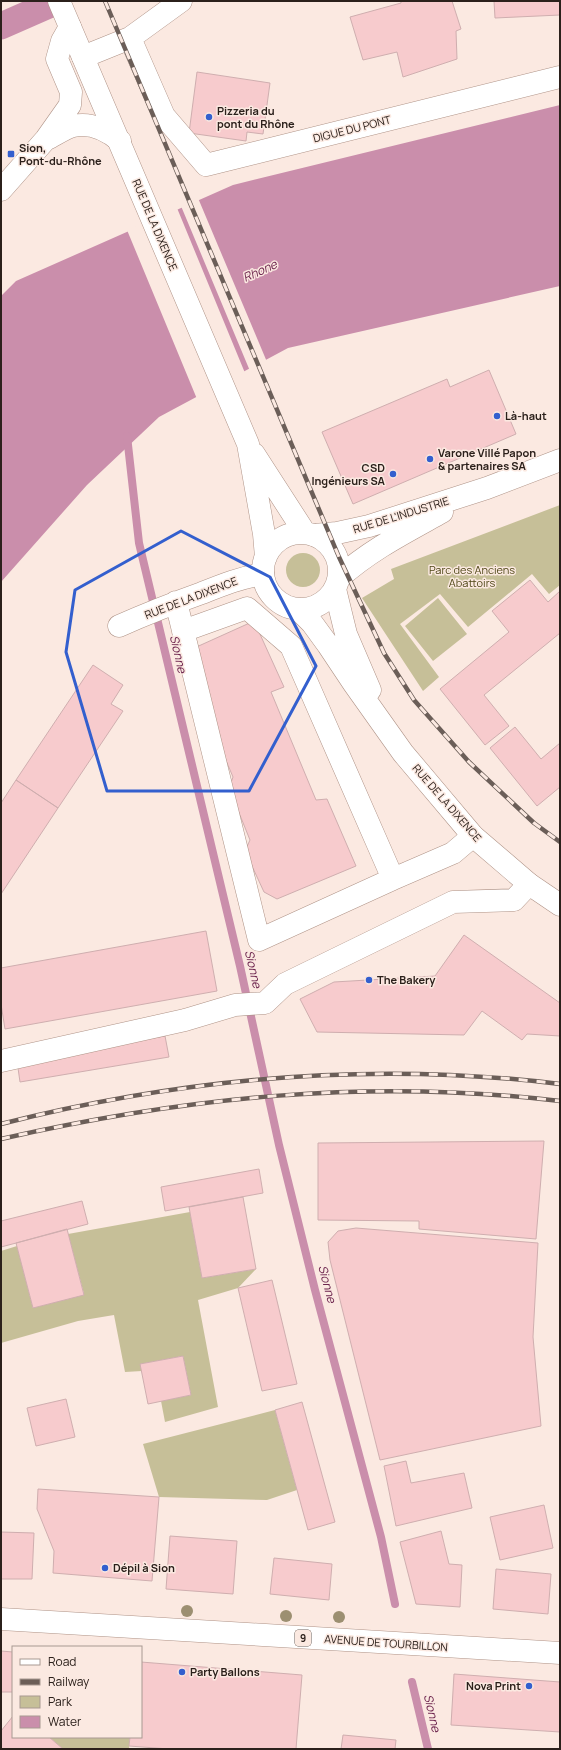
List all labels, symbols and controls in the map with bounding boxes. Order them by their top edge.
place label: Pizzeria du pont du Rhône [217,103,295,131]
street label: DIGUE DU PONT [311,111,393,145]
marker: Pizzeria du pont du Rhône [204,112,214,122]
place label: Sion, Pont-du-Rhône [19,140,102,168]
marker: Sion, Pont-du-Rhône [6,149,16,159]
street label: RUE DE LA DIXENCE [129,177,182,273]
water label: Rhone [240,255,281,286]
place label: Là-haut [505,408,547,423]
marker: Là-haut [492,411,502,421]
place label: Varone Villé Papon & partenaires SA [438,445,536,473]
marker: Varone Villé Papon & partenaires SA [425,454,435,464]
place label: CSD Ingénieurs SA [311,460,386,488]
marker: CSD Ingénieurs SA [388,469,398,479]
street label: RUE DE L'INDUSTRIE [351,493,451,536]
park label: Parc des Anciens Abattoirs [429,562,515,590]
street label: RUE DE LA DIXENCE [142,573,239,622]
water label: Sionne [166,633,191,676]
street label: RUE DE LA DIXENCE [409,761,485,845]
water label: Sionne [241,948,266,991]
place label: The Bakery [377,972,436,987]
marker: The Bakery [364,975,374,985]
water label: Sionne [314,1263,341,1306]
place label: Dépil à Sion [113,1560,175,1575]
marker: Dépil à Sion [100,1563,110,1573]
road number: 9 [295,1630,311,1646]
street label: AVENUE DE TOURBILLON [324,1631,448,1654]
legend [12,1646,142,1738]
text: Road [48,1653,76,1670]
place label: Party Ballons [190,1664,260,1679]
marker: Party Ballons [177,1667,187,1677]
text: Railway [48,1673,90,1690]
place label: Nova Print [466,1678,521,1693]
marker: Nova Print [524,1681,534,1691]
water label: Sionne [420,1692,445,1735]
text: Park [48,1693,73,1710]
text: Water [48,1713,82,1730]

